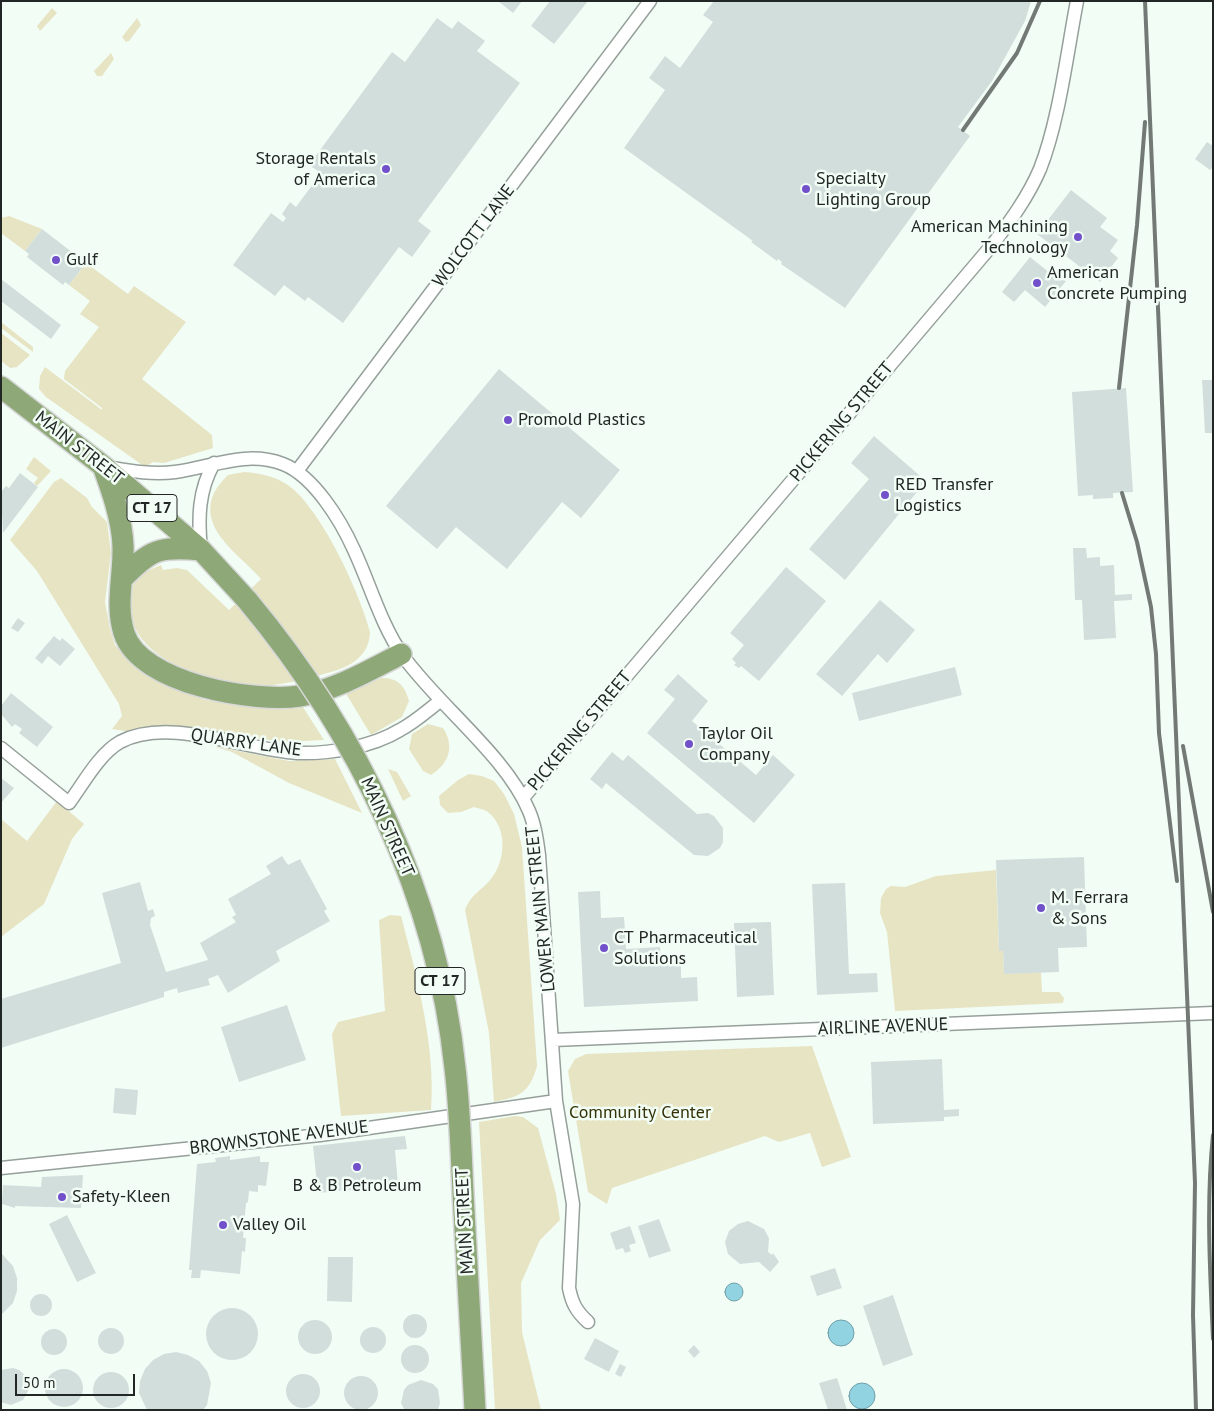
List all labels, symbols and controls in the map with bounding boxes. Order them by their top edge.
place label: Storage Rentals of America [256,148,376,190]
marker: Storage Rentals of America [380,163,392,175]
place label: Specialty Lighting Group [816,168,931,210]
street label: WOLCOTT LANE [428,180,520,292]
marker: Specialty Lighting Group [800,183,812,195]
place label: American Machining Technology [911,216,1068,258]
marker: American Machining Technology [1072,231,1084,243]
place label: Gulf [66,249,98,271]
marker: Gulf [50,254,62,266]
place label: American Concrete Pumping [1047,262,1187,304]
marker: American Concrete Pumping [1031,277,1043,289]
street label: PICKERING STREET [786,358,898,486]
street label: MAIN STREET [30,407,128,489]
place label: Promold Plastics [518,409,646,431]
marker: Promold Plastics [502,414,514,426]
place label: RED Transfer Logistics [895,474,993,516]
marker: RED Transfer Logistics [879,489,891,501]
road number: CT 17 [127,494,177,522]
street label: PICKERING STREET [524,667,636,795]
place label: Taylor Oil Company [699,723,773,766]
street label: QUARRY LANE [189,725,303,761]
marker: Taylor Oil Company [683,738,695,750]
street label: MAIN STREET [355,774,419,880]
street label: LOWER MAIN STREET [522,825,560,993]
place label: M. Ferrara & Sons [1051,887,1129,930]
marker: M. Ferrara & Sons [1035,902,1047,914]
place label: CT Pharmaceutical Solutions [614,927,757,970]
marker: CT Pharmaceutical Solutions [598,942,610,954]
road number: CT 17 [415,968,465,994]
street label: AIRLINE AVENUE [817,1014,949,1040]
park label: Community Center [569,1102,711,1124]
street label: BROWNSTONE AVENUE [188,1116,370,1160]
marker: B & B Petroleum [351,1161,363,1173]
street label: MAIN STREET [451,1167,479,1275]
place label: B & B Petroleum [292,1175,422,1197]
place label: Safety-Kleen [72,1186,170,1208]
marker: Safety-Kleen [56,1191,68,1203]
place label: Valley Oil [233,1214,306,1236]
marker: Valley Oil [217,1219,229,1231]
scale bar [18,1364,138,1396]
text: 50 m [23,1373,56,1392]

